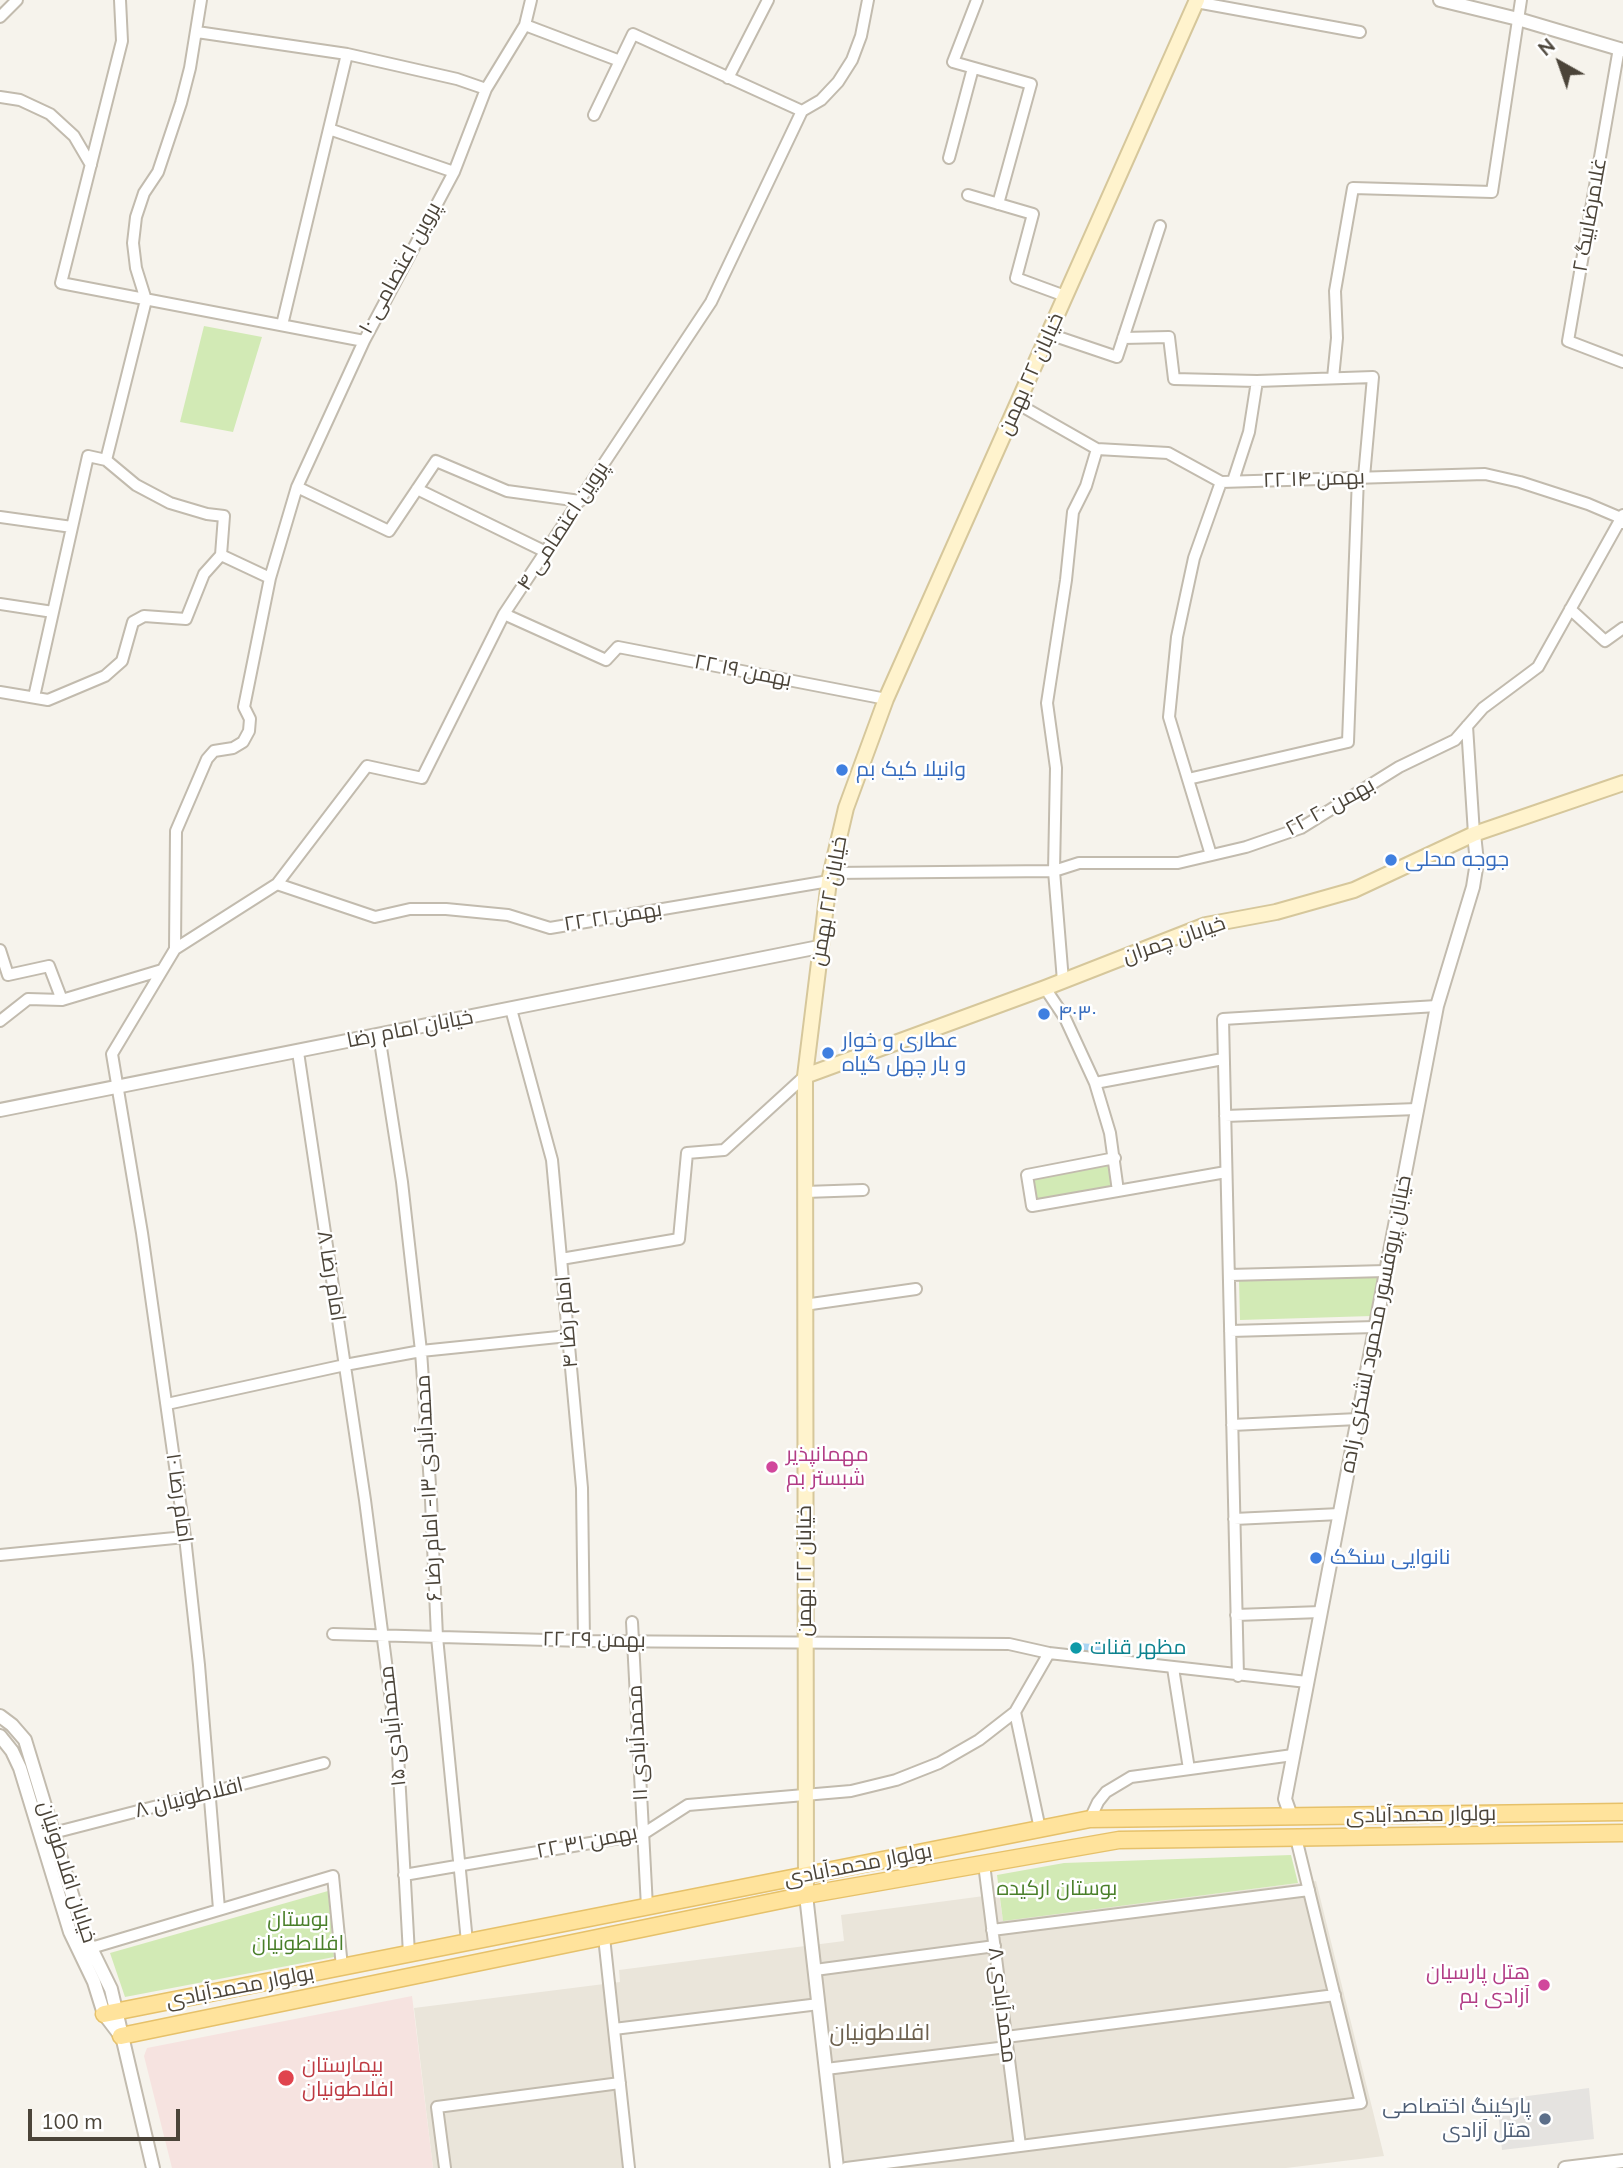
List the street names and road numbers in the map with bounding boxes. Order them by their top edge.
street label: غلامرضابیگ ۲ [1568,156,1612,274]
street label: پروین اعتصامی ۱۰ [353,198,447,338]
street label: خیابان ۲۲ بهمن [993,309,1069,439]
street label: پروین اعتصامی ۴ [512,457,614,595]
street label: ۲۲ بهمن ۱۴ [1263,465,1365,493]
street label: ۲۲ بهمن ۱۹ [692,649,794,693]
street label: ۲۲ بهمن ۲۰ [1281,772,1379,842]
street label: خیابان ۲۲ بهمن [805,834,853,968]
street label: ۲۲ بهمن ۲۱ [562,897,664,937]
street label: خیابان چمران [1119,911,1229,969]
street label: خیابان امام رضا [345,1004,475,1054]
street label: خیابان پروفسور محمود لشکری زاده [1335,1173,1417,1475]
street label: امام رضا ۸ [311,1229,351,1323]
street label: امام رضا ۴ [550,1275,584,1369]
street label: محمدآبادی ۱۳- امام رضا ۶ [410,1374,448,1602]
street label: امام رضا ۱۰ [160,1452,198,1544]
street label: خیابان ۲۲ بهمن [792,1505,818,1637]
street label: ۲۲ بهمن ۲۹ [542,1626,646,1654]
street label: محمدآبادی ۱۵ [374,1664,412,1788]
street label: محمدآبادی ۱۱ [622,1684,654,1802]
street label: افلاطونیان ۸ [132,1772,246,1824]
street label: خیابان افلاطونیان [32,1798,102,1946]
street label: بولوار محمدآبادی [1346,1801,1496,1829]
street label: ۲۲ بهمن ۳۱ [534,1820,640,1864]
street label: بولوار محمدآبادی [782,1838,934,1892]
street label: محمدآبادی ۸ [982,1946,1022,2064]
street label: بولوار محمدآبادی [164,1960,316,2014]

